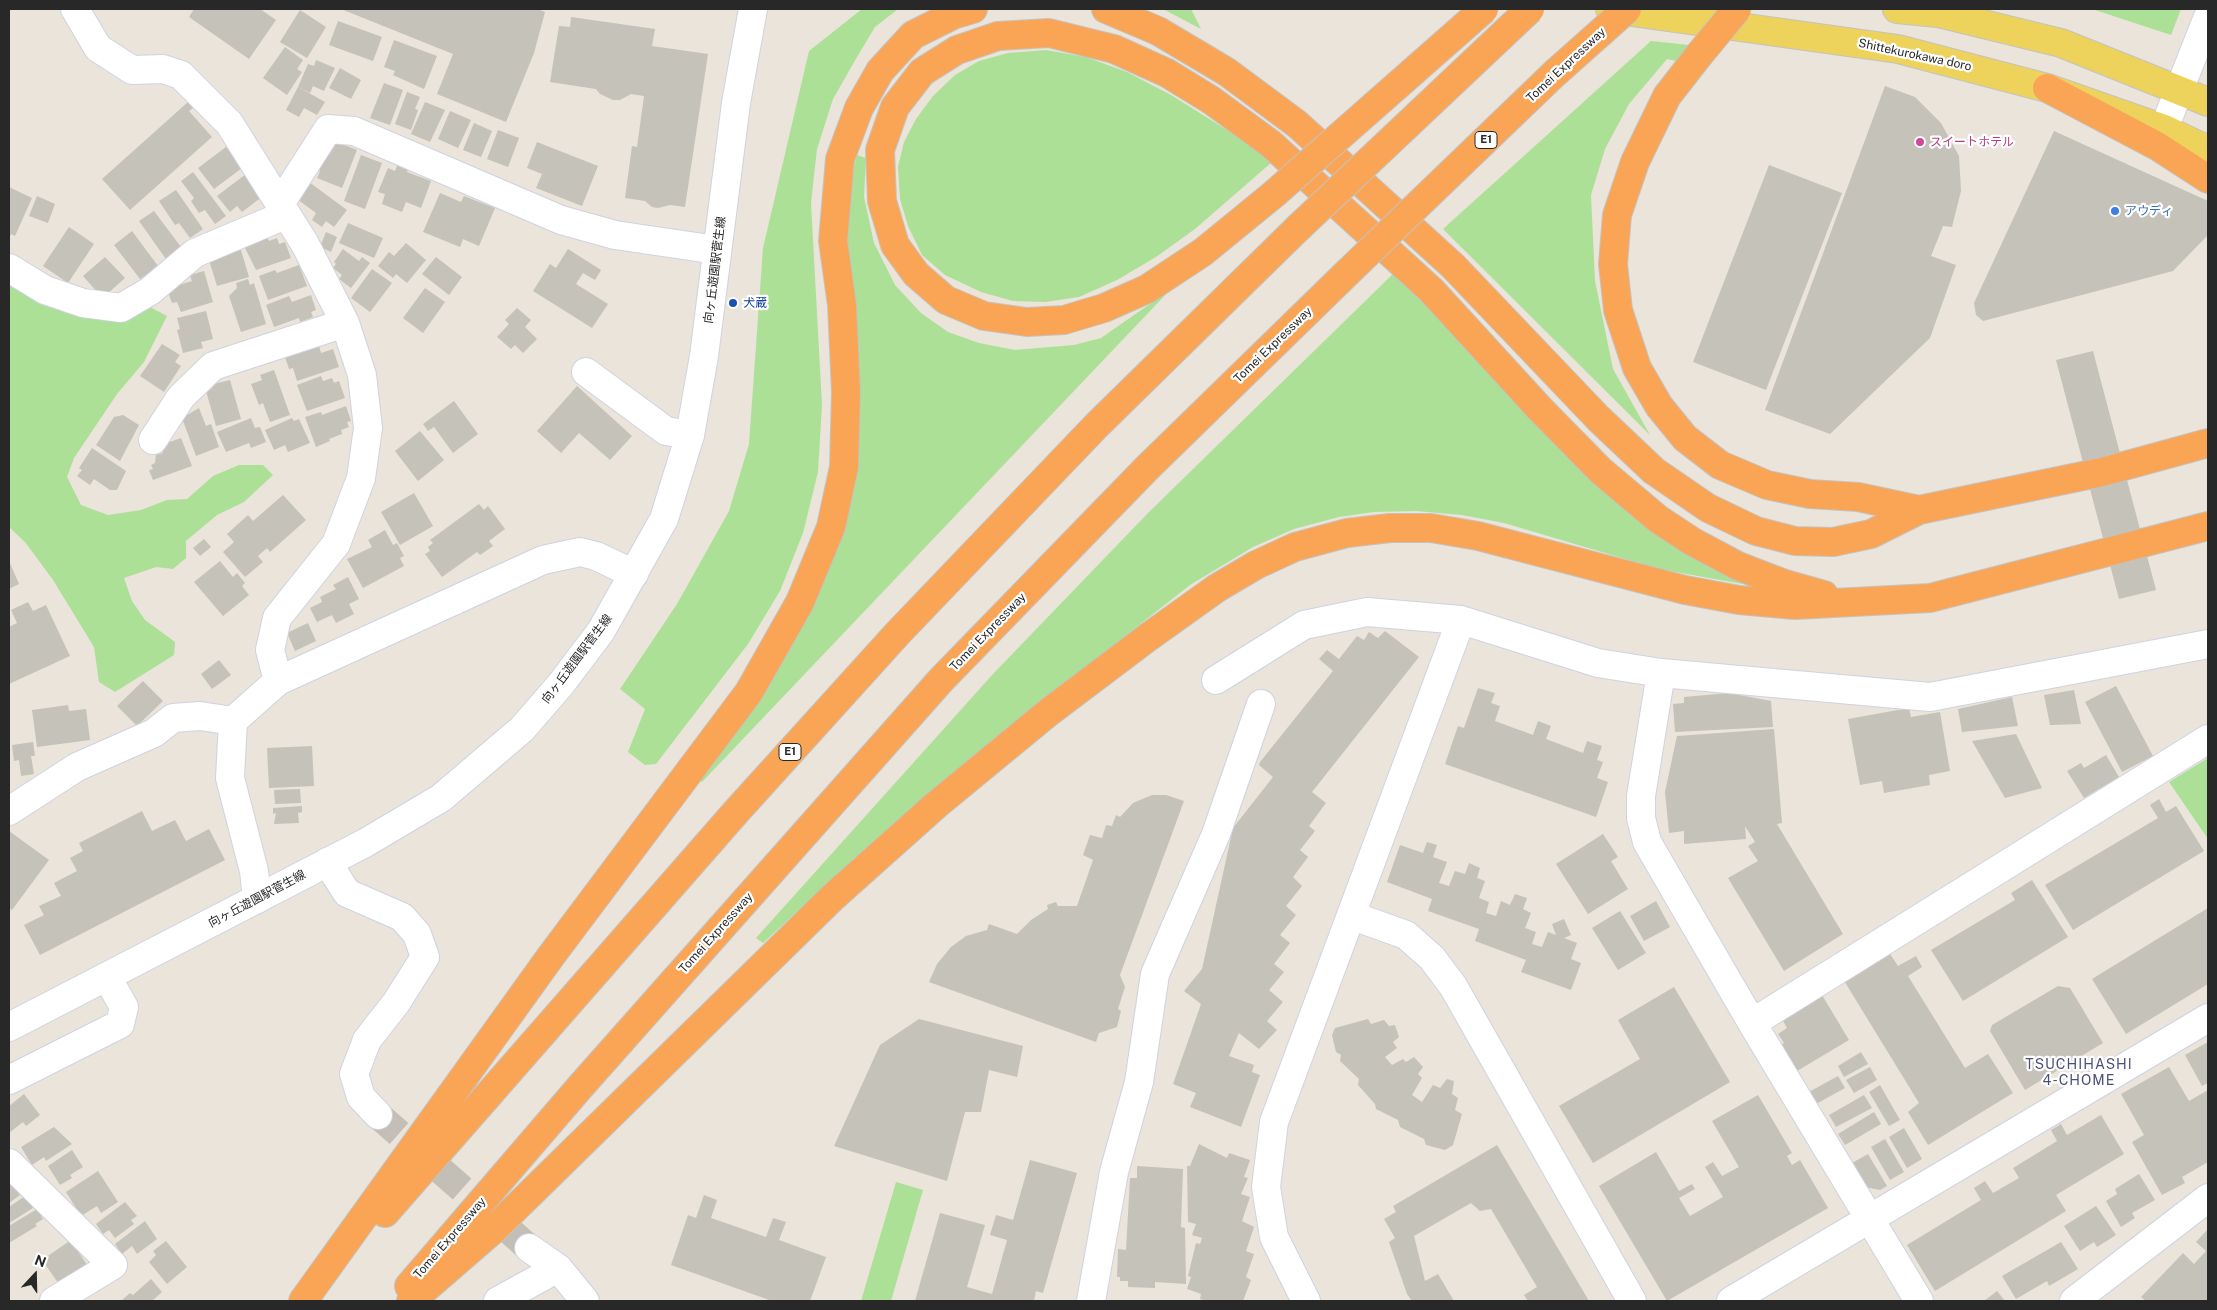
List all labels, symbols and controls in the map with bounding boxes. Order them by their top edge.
street label: Tomei Expressway [1523,25,1609,105]
street label: Shittekurokawa doro [1857,36,1973,74]
road number: E1 [1475,132,1497,148]
place label: スイートホテル [1930,135,2014,149]
marker: スイートホテル [1914,136,1926,148]
place label: アウディ [2125,204,2173,218]
marker: アウディ [2109,205,2121,217]
street label: 向ヶ丘遊園駅菅生線 [701,216,729,324]
place label: 犬蔵 [743,296,767,310]
marker: 犬蔵 [727,297,739,309]
street label: Tomei Expressway [1231,304,1315,386]
street label: Tomei Expressway [947,590,1029,674]
street label: 向ヶ丘遊園駅菅生線 [539,612,615,706]
road number: E1 [779,744,801,760]
street label: 向ヶ丘遊園駅菅生線 [206,867,308,931]
street label: Tomei Expressway [676,890,756,976]
district label: TSUCHIHASHI 4-CHOME [2024,1057,2134,1090]
street label: Tomei Expressway [411,1194,489,1282]
north arrow [10,1250,60,1300]
text: N [32,1252,48,1270]

